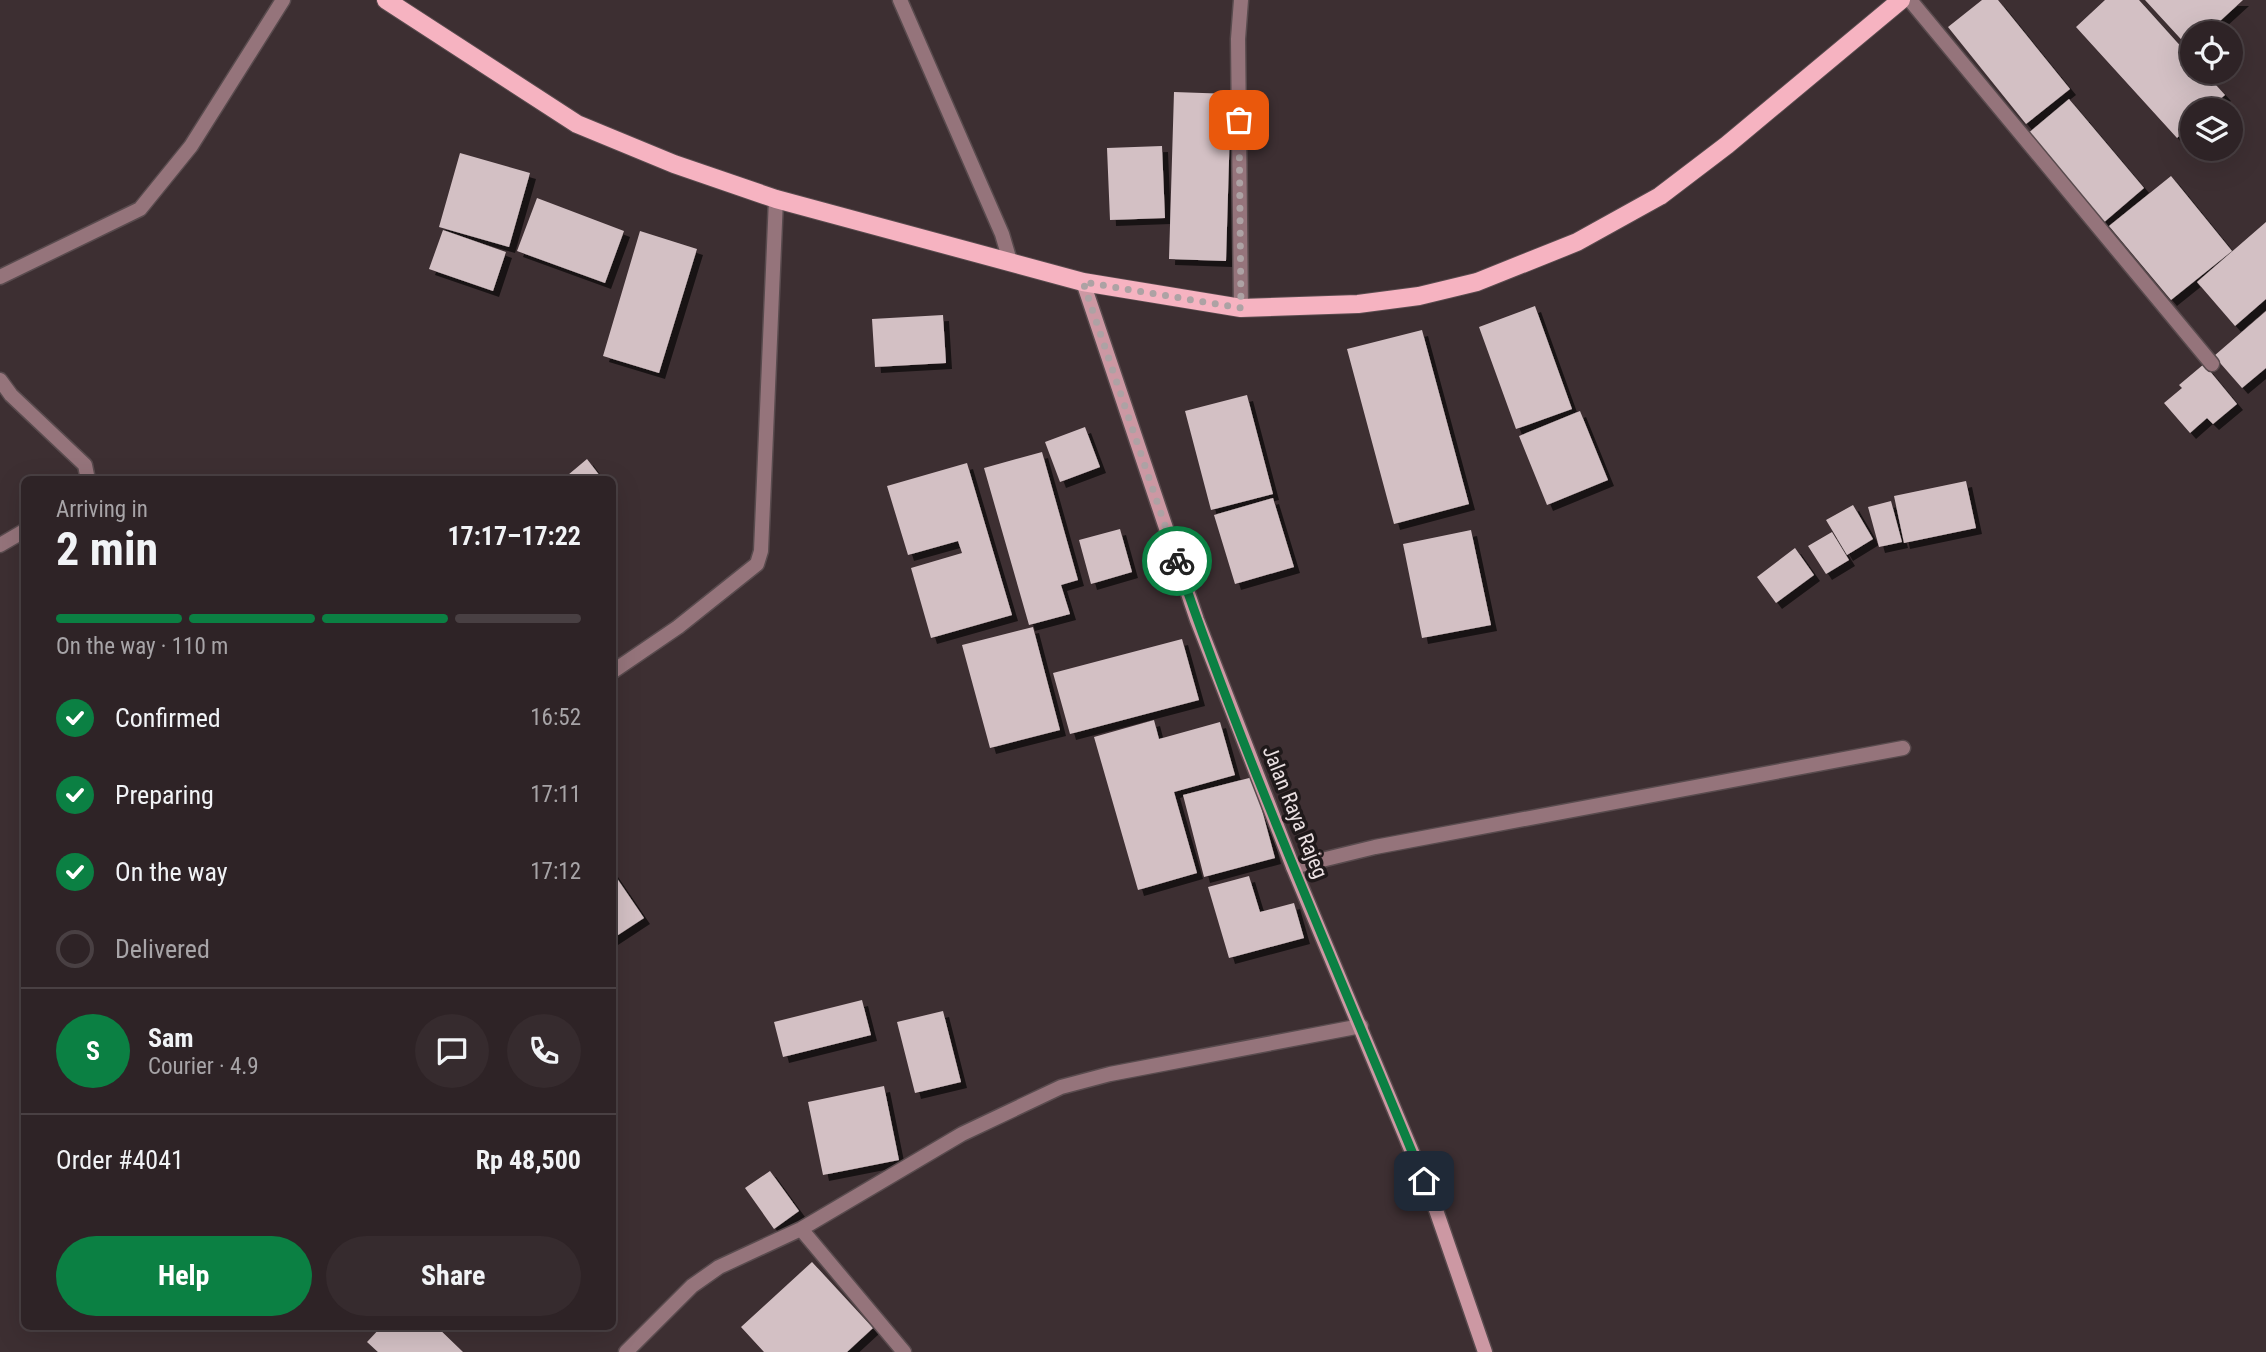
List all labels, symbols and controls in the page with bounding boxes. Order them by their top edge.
map controls [2180,21,2243,161]
button: locate [2180,21,2243,84]
pin [1209,90,1269,150]
button: layers [2180,98,2243,161]
icon: bag [1220,101,1258,139]
text: Arriving in [56,496,148,523]
text: 17:17–17:22 [447,521,581,551]
text: 2 min [56,522,158,576]
courier [1142,526,1212,596]
icon: bike [1158,542,1196,580]
text: On the way · 110 m [56,633,228,660]
icon: check [56,699,94,737]
text: Confirmed [115,703,221,733]
text: 16:52 [530,704,581,731]
street label: Jalan Raya Rajeg [1258,742,1332,882]
icon: check [56,776,94,814]
text: Preparing [115,780,214,810]
text: 17:11 [530,781,581,808]
icon: check [56,853,94,891]
text: On the way [115,857,228,887]
text: 17:12 [530,858,581,885]
text: Delivered [115,934,210,964]
button: chat [415,1014,489,1088]
button: phone [507,1014,581,1088]
text: Sam [148,1023,194,1053]
text: S [86,1036,100,1066]
text: Courier · 4.9 [148,1053,259,1080]
text: Order #4041 [56,1145,184,1175]
text: Rp 48,500 [476,1145,581,1175]
pin [1394,1151,1454,1211]
icon: home [1405,1162,1443,1200]
button: Help [56,1236,312,1316]
button: Share [326,1236,581,1316]

